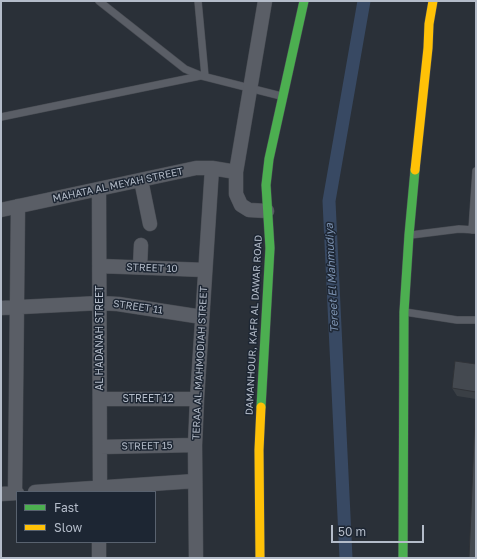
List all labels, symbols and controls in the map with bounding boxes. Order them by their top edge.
street label: MAHATA AL MEYAH STREET [52,165,184,205]
water label: Tereet El Mahmudiya [323,223,341,333]
street label: DAMANHOUR, KAFR AL DAWAR ROAD [243,235,265,415]
street label: STREET 10 [126,261,178,275]
street label: AL HADANAH STREET [94,286,106,390]
street label: TERAA AL MAHMODIAH STREET [190,286,210,440]
street label: STREET 11 [112,298,164,316]
street label: STREET 12 [123,393,173,405]
street label: STREET 15 [121,440,173,452]
legend [16,491,156,543]
text: Fast [54,500,79,515]
scale bar [333,517,426,543]
text: Slow [54,520,82,535]
text: 50 m [338,524,366,539]

